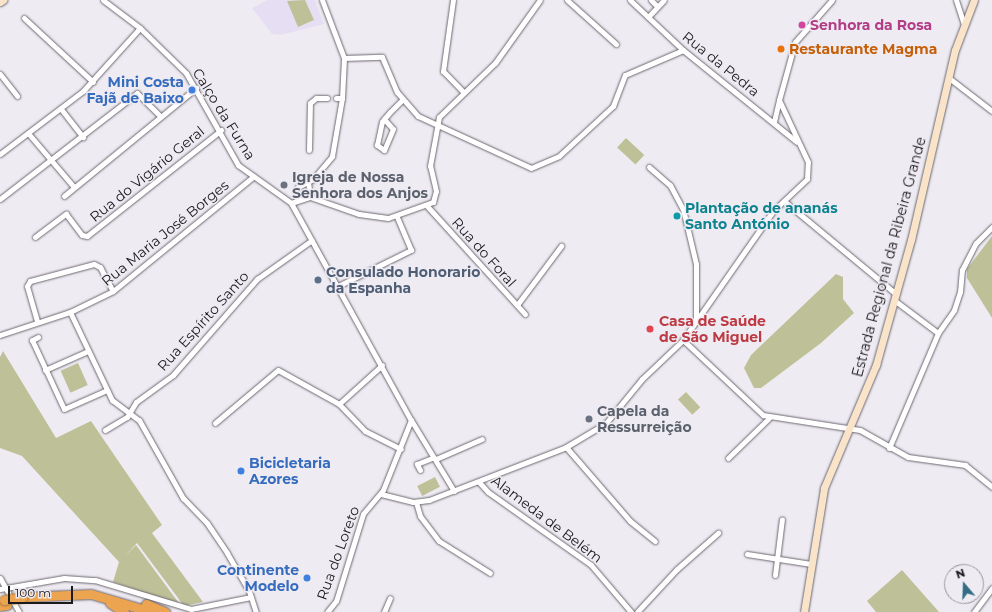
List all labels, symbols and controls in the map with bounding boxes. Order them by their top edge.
place label: Senhora da Rosa [810,17,932,33]
marker: Senhora da Rosa [797,20,807,30]
street label: Rua da Pedra [679,28,763,100]
place label: Restaurante Magma [789,41,937,57]
marker: Restaurante Magma [776,44,786,54]
street label: Calço da Furna [189,65,259,163]
place label: Mini Costa Fajã de Baixo [86,74,184,106]
marker: Mini Costa Fajã de Baixo [187,85,197,95]
street label: Rua do Vigário Geral [86,123,208,225]
street label: Estrada Regional da Ribeira Grande [849,135,929,379]
place label: Igreja de Nossa Senhora dos Anjos [292,169,428,202]
street label: Rua Maria José Borges [98,177,232,289]
marker: Igreja de Nossa Senhora dos Anjos [279,180,289,190]
place label: Plantação de ananás Santo António [685,200,838,232]
marker: Plantação de ananás Santo António [672,211,682,221]
street label: Rua do Foral [448,214,520,290]
place label: Consulado Honorario da Espanha [326,264,480,296]
street label: Rua Espírito Santo [154,268,252,374]
marker: Consulado Honorario da Espanha [313,275,323,285]
place label: Casa de Saúde de São Miguel [659,313,766,346]
marker: Casa de Saúde de São Miguel [644,323,656,335]
place label: Capela da Ressurreição [597,403,692,436]
marker: Capela da Ressurreição [584,414,594,424]
place label: Bicicletaria Azores [249,455,331,488]
marker: Bicicletaria Azores [236,466,246,476]
street label: Alameda de Belém [488,472,606,566]
street label: Rua do Loreto [313,504,363,602]
place label: Continente Modelo [217,562,299,594]
north arrow [944,564,984,604]
text: N [954,566,967,582]
marker: Continente Modelo [302,573,312,583]
scale bar [10,578,75,604]
text: 100 m [15,585,51,600]

